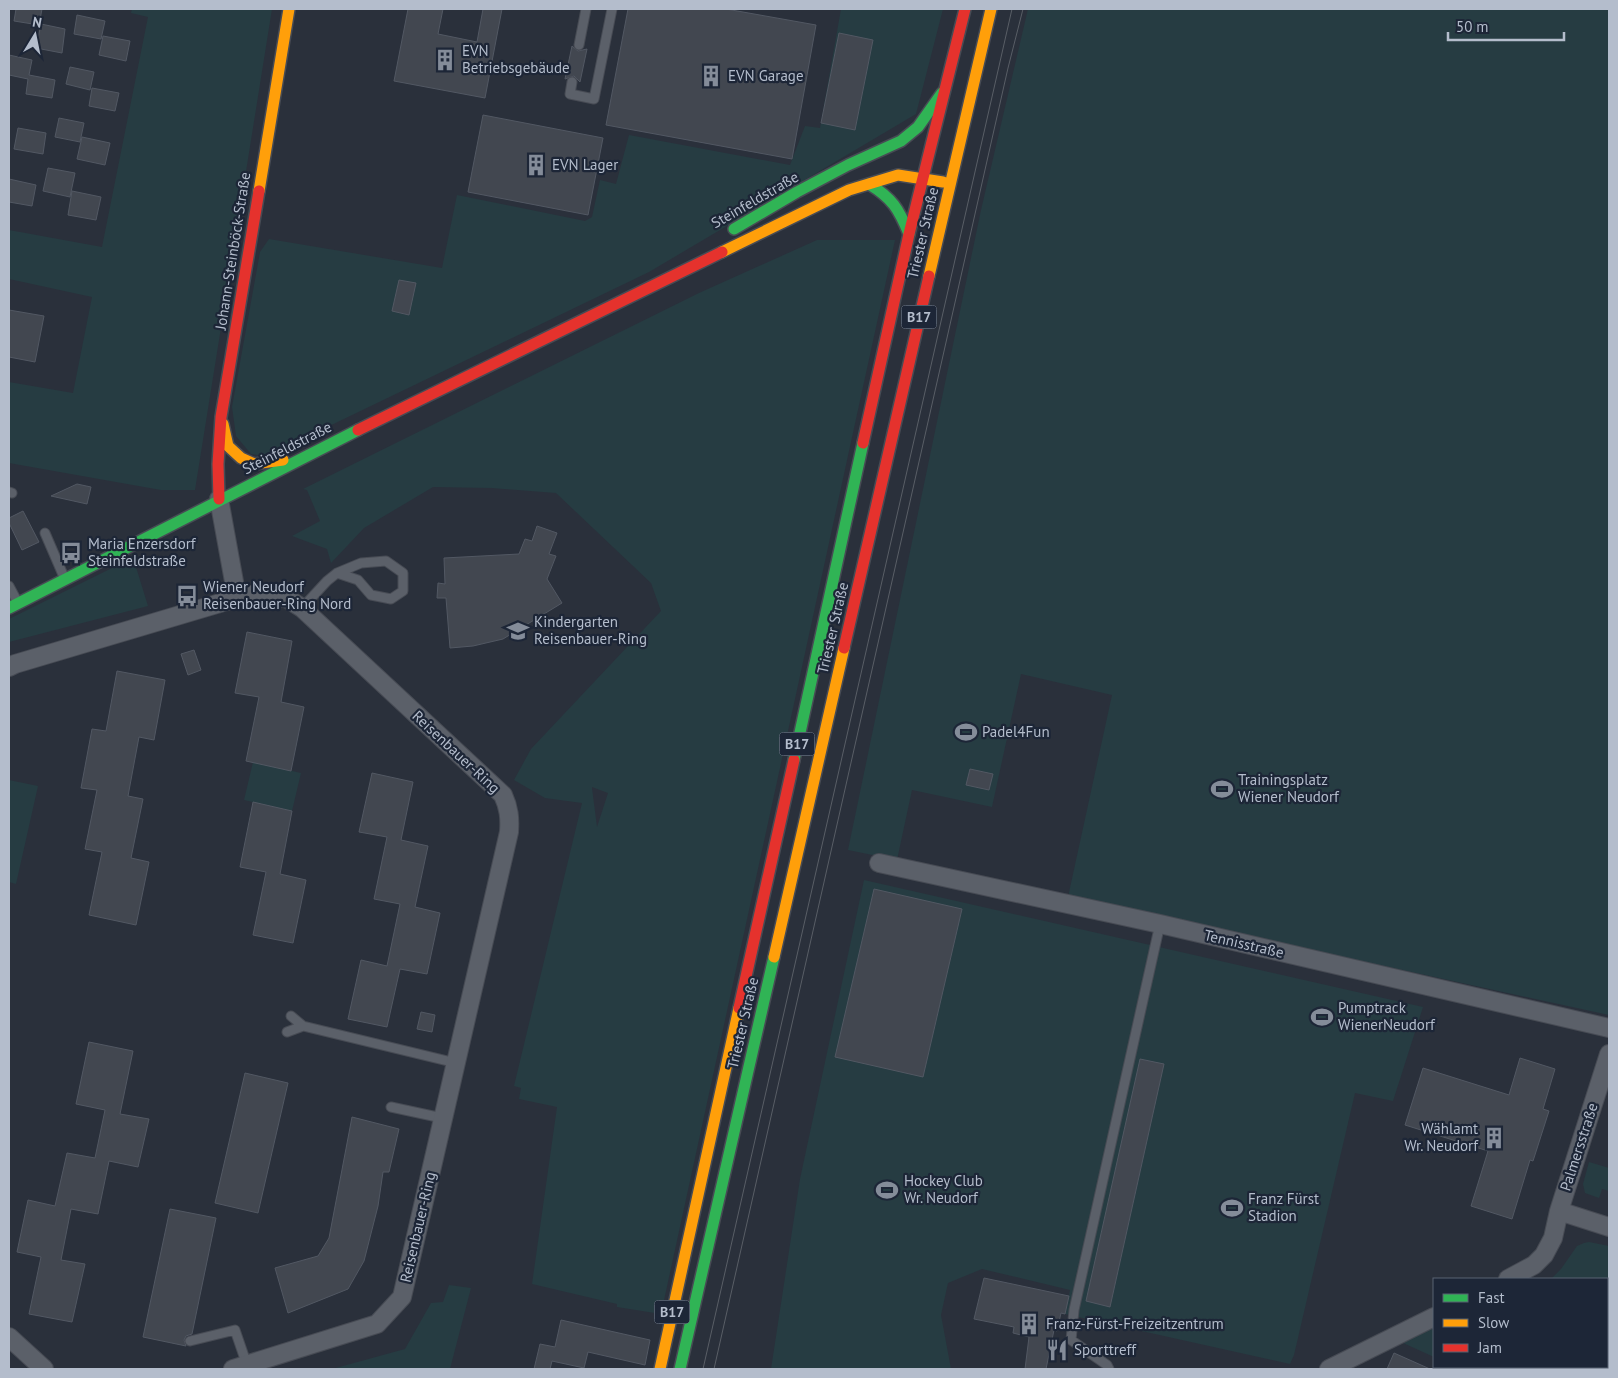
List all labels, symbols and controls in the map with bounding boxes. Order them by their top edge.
north arrow [10,10,60,60]
scale bar [1448,10,1564,42]
text: N [31,13,43,32]
text: 50 m [1456,17,1489,36]
place label: EVN Betriebsgebäude [462,41,570,77]
building icon: EVN Betriebsgebäude [432,47,458,73]
building icon: EVN Garage [698,63,724,89]
place label: EVN Garage [728,66,804,85]
building icon: EVN Lager [523,152,549,178]
place label: EVN Lager [552,155,618,174]
street label: Steinfeldstraße [708,167,802,232]
street label: Johann-Steinböck-Straße [210,171,254,332]
street label: Triester Straße [903,185,942,281]
road number: B17 [902,306,936,328]
street label: Steinfeldstraße [239,417,335,478]
place label: Maria Enzersdorf Steinfeldstraße [88,534,197,570]
bus stop icon: Maria Enzersdorf Steinfeldstraße [58,540,84,566]
place label: Wiener Neudorf Reisenbauer-Ring Nord [203,577,351,613]
street label: Triester Straße [813,580,852,676]
bus stop icon: Wiener Neudorf Reisenbauer-Ring Nord [174,583,200,609]
place label: Kindergarten Reisenbauer-Ring [534,612,647,648]
school or university icon: Kindergarten Reisenbauer-Ring [505,618,531,644]
street label: Reisenbauer-Ring [409,706,504,797]
sports icon: Padel4Fun [953,719,979,745]
place label: Padel4Fun [982,722,1050,741]
road number: B17 [780,732,814,756]
place label: Trainingsplatz Wiener Neudorf [1238,770,1340,806]
sports icon: Trainingsplatz Wiener Neudorf [1209,776,1235,802]
street label: Tennisstraße [1202,925,1286,962]
street label: Triester Straße [723,975,762,1071]
place label: Pumptrack WienerNeudorf [1338,998,1436,1034]
sports icon: Pumptrack WienerNeudorf [1309,1004,1335,1030]
street label: Palmersstraße [1555,1100,1602,1193]
place label: Wählamt Wr. Neudorf [1404,1119,1479,1155]
building icon: Wählamt Wr. Neudorf [1481,1125,1507,1151]
street label: Reisenbauer-Ring [396,1170,439,1284]
place label: Hockey Club Wr. Neudorf [904,1171,983,1207]
sports icon: Hockey Club Wr. Neudorf [874,1177,900,1203]
place label: Franz Fürst Stadion [1248,1189,1319,1225]
sports icon: Franz Fürst Stadion [1219,1195,1245,1221]
legend [1433,1278,1608,1368]
text: Fast [1478,1288,1505,1307]
road number: B17 [654,1300,690,1324]
building icon: Franz-Fürst-Freizeitzentrum [1016,1311,1042,1337]
text: Slow [1478,1313,1509,1332]
place label: Franz-Fürst-Freizeitzentrum [1046,1314,1224,1333]
restaurant icon: Sporttreff [1044,1337,1070,1363]
text: Jam [1477,1338,1502,1357]
place label: Sporttreff [1074,1340,1137,1359]

